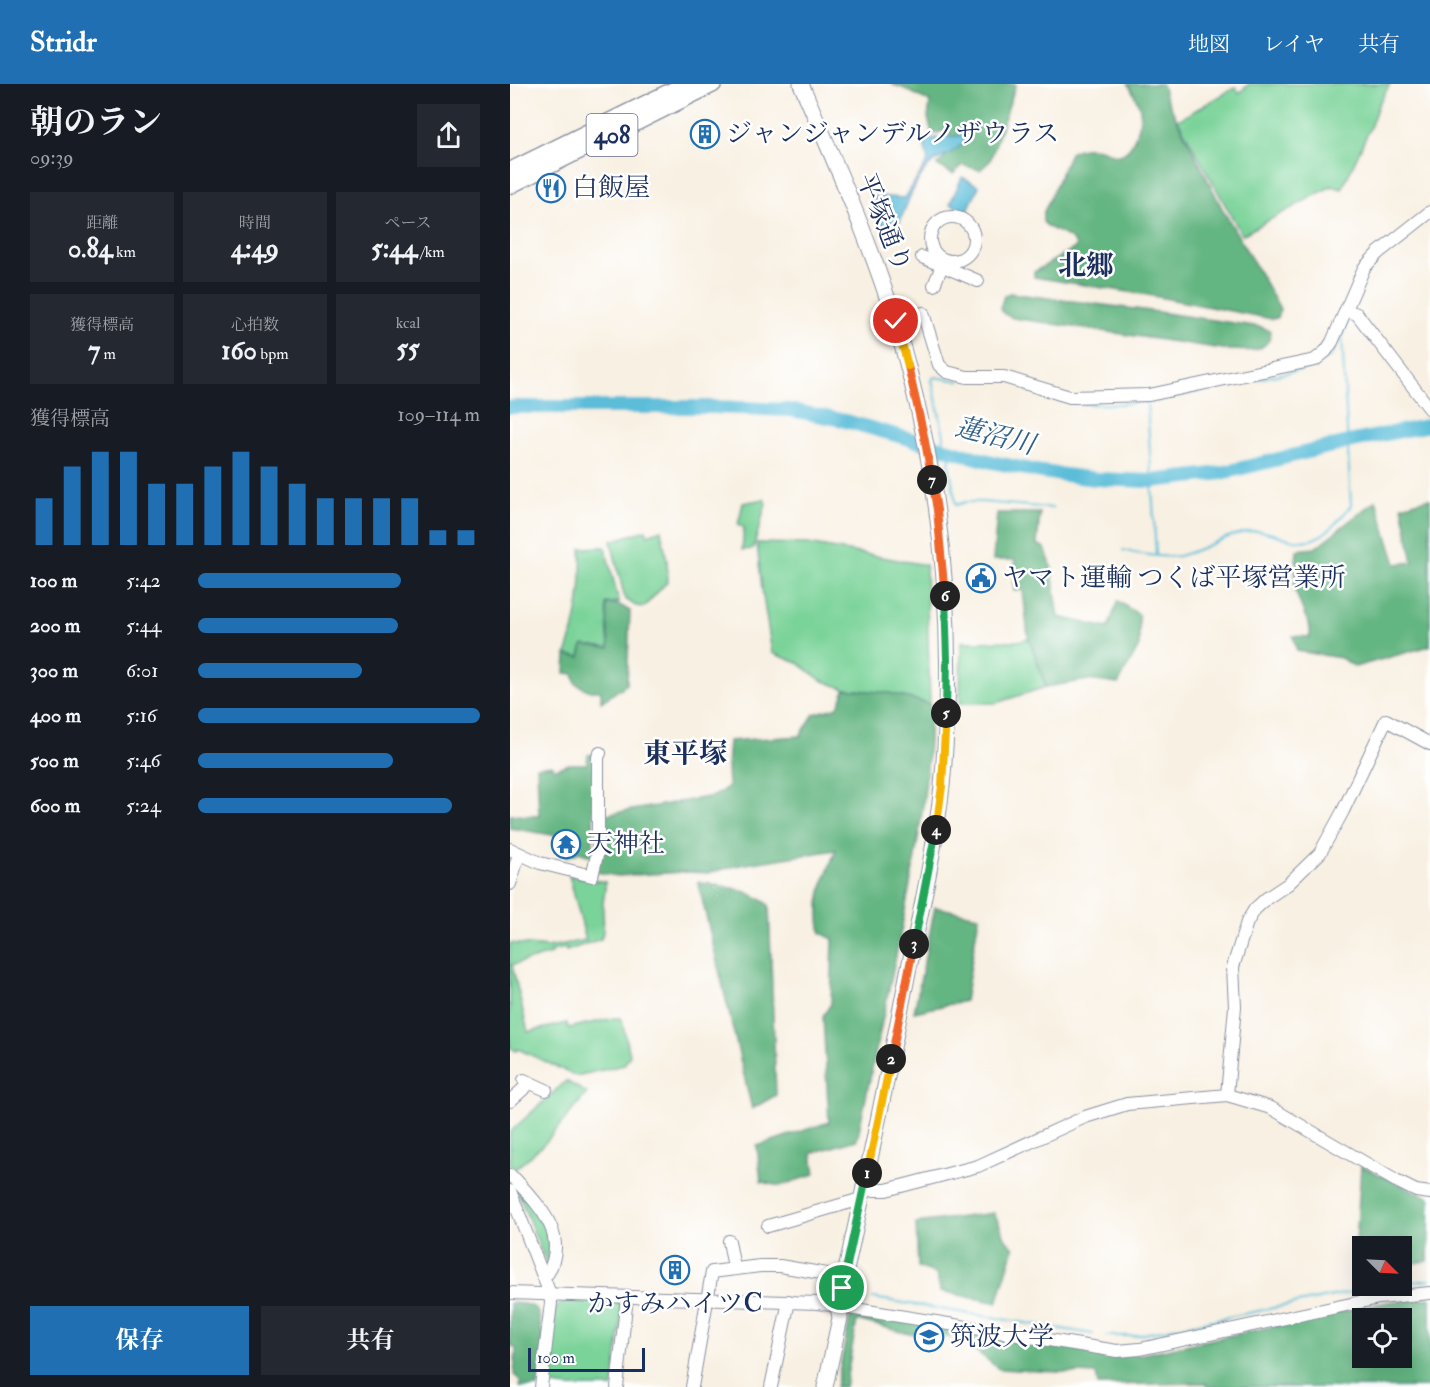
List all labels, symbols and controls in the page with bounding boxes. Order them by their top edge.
text: Stridr [30,25,97,60]
text: 地図 [1188,31,1230,58]
text: レイヤ [1263,31,1325,58]
text: 共有 [1358,31,1400,58]
text: 朝のラン [30,102,162,143]
button: share [417,104,480,167]
road number: 408 [586,114,638,156]
building icon: ジャンジャンデルノザウラス [689,118,721,150]
place label: ジャンジャンデルノザウラス [726,118,1059,150]
text: 09:39 [30,145,73,170]
street label: 平塚通り [850,169,918,277]
restaurant icon: 白飯屋 [535,172,567,204]
place label: 白飯屋 [572,172,650,204]
text: 距離 [86,213,118,233]
text: 時間 [239,213,271,233]
text: ペース [384,213,432,233]
text: 0.84 [68,233,113,265]
text: 4:49 [231,233,279,265]
text: 5:44 [371,233,417,265]
text: km [113,242,136,262]
text: /km [417,242,445,262]
district label: 北郷 [1058,249,1114,284]
pin [870,295,921,346]
icon: check [879,304,912,337]
text: kcal [396,313,420,333]
text: 獲得標高 [70,315,134,335]
text: 心拍数 [231,315,279,335]
text: 55 [397,333,419,365]
text: 7 [88,335,100,367]
text: 160 [221,335,257,367]
text: m [100,344,116,364]
text: bpm [257,344,289,364]
text: 109–114 m [398,402,480,427]
text: 獲得標高 [30,406,110,431]
water label: 蓮沼川 [952,410,1041,463]
pin: 7 [917,465,947,495]
text: 7 [928,470,936,490]
public building icon: ヤマト運輸 つくば平塚営業所 [965,562,997,594]
place label: ヤマト運輸 つくば平塚営業所 [1002,562,1345,594]
text: 100 m [30,568,77,593]
text: 5:42 [126,568,161,593]
pin: 6 [930,581,960,611]
text: 6 [941,586,949,606]
text: 200 m [30,613,80,638]
text: 5:44 [126,613,161,638]
text: 300 m [30,658,78,683]
text: 6:01 [126,658,158,683]
pin: 5 [931,698,961,728]
text: 400 m [30,703,81,728]
text: 5:16 [126,703,157,728]
text: 5 [942,703,950,723]
district label: 東平塚 [643,737,727,772]
text: 500 m [30,748,79,773]
text: 5:46 [126,748,161,773]
text: 600 m [30,793,80,818]
text: 5:24 [126,793,161,818]
pin: 4 [921,815,951,845]
text: 4 [932,820,940,840]
temple icon: 天神社 [550,828,582,860]
place label: 天神社 [587,828,665,860]
pin: 3 [899,929,929,959]
text: 3 [911,934,917,954]
pin: 2 [876,1044,906,1074]
text: 2 [887,1049,895,1069]
pin: 1 [852,1158,882,1188]
text: 1 [864,1163,870,1183]
north arrow [1352,1236,1412,1296]
map controls [1352,1236,1412,1368]
building icon: かすみハイツC [659,1254,691,1286]
pin [816,1262,867,1313]
icon: arrive [825,1271,858,1304]
place label: かすみハイツC [587,1288,763,1320]
button: 保存 [30,1306,249,1375]
button: 共有 [261,1306,480,1375]
button: locate [1352,1308,1412,1368]
school or university icon: 筑波大学 [913,1321,945,1353]
place label: 筑波大学 [950,1321,1054,1353]
scale bar [528,1345,645,1372]
text: 100 m [537,1348,575,1368]

